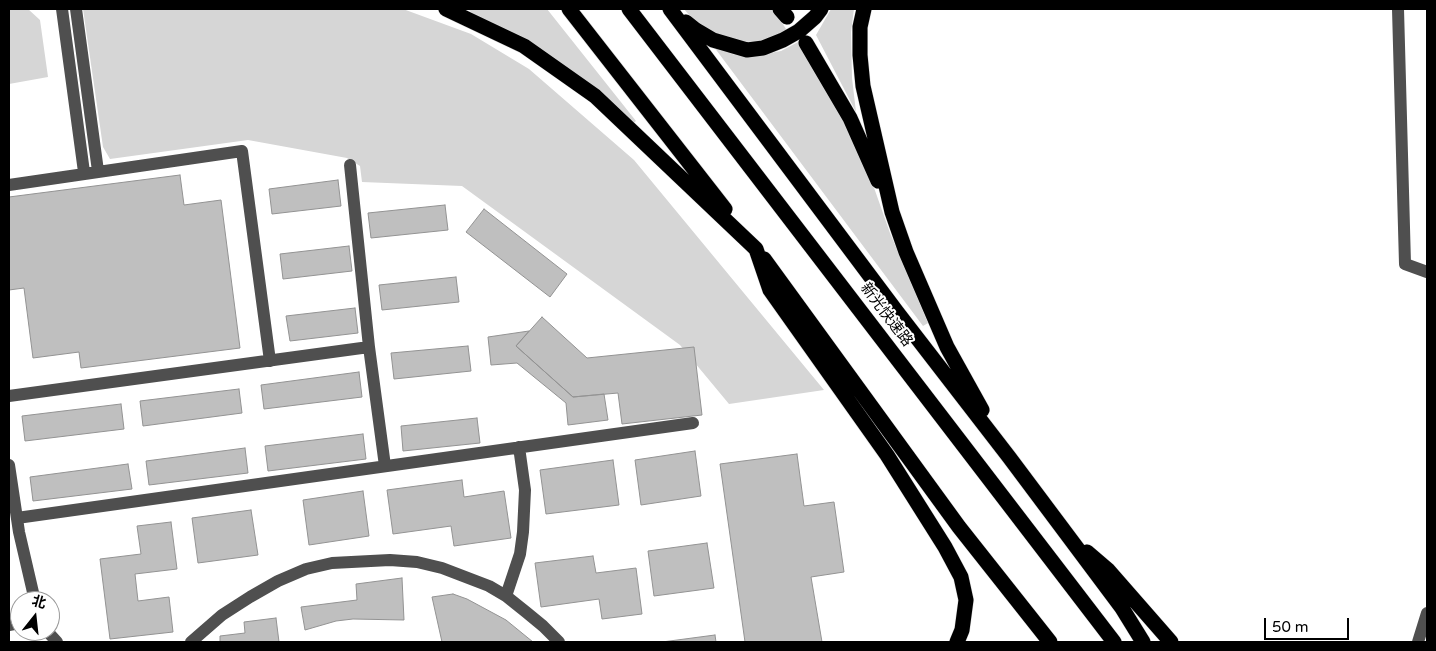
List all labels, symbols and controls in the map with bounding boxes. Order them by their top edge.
street label: 新光快速路 [856,280,916,350]
north arrow [10,591,60,641]
text: 北 [30,592,48,612]
scale bar [1266,608,1351,640]
text: 50 m [1272,618,1309,636]

